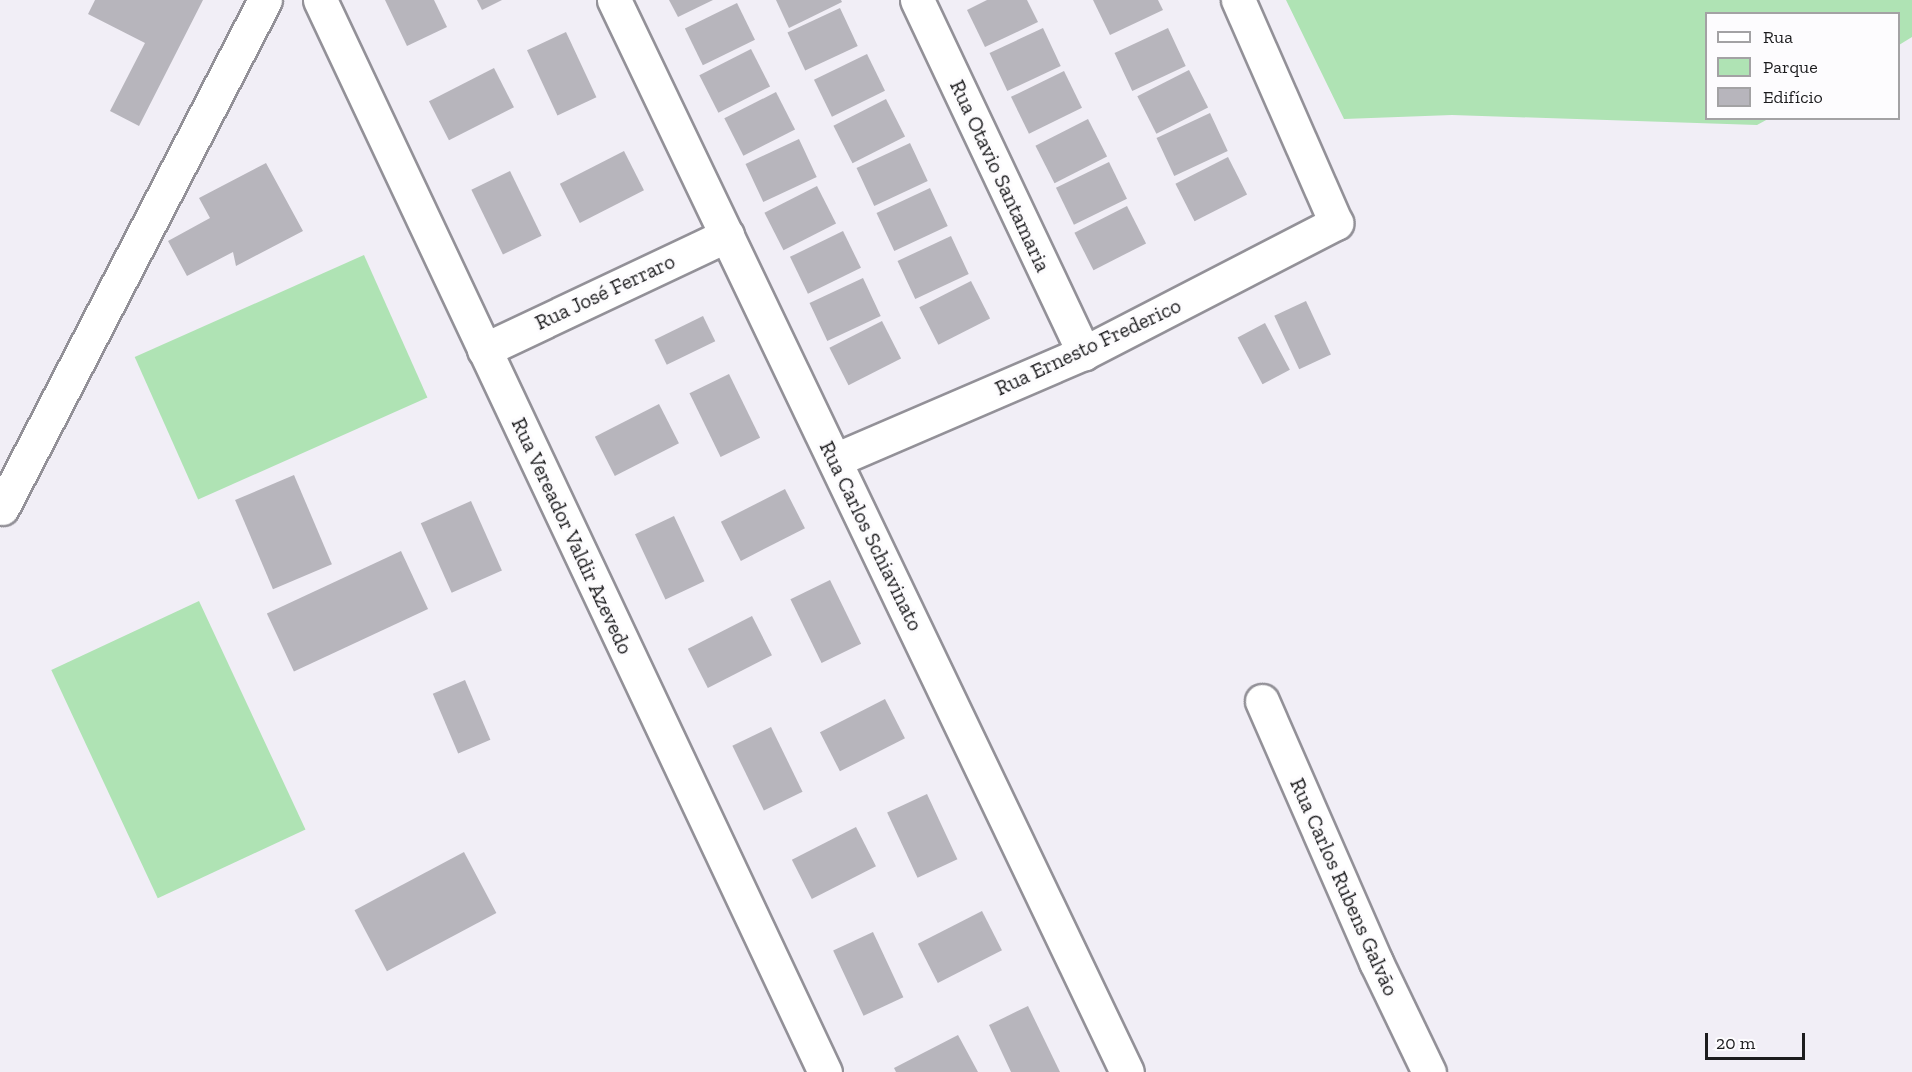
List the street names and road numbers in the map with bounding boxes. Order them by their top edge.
street label: Rua Otavio Santamaria [944,76,1056,276]
street label: Rua José Ferraro [531,248,679,336]
street label: Rua Ernesto Frederico [991,293,1185,401]
street label: Rua Vereador Valdir Azevedo [505,412,639,660]
street label: Rua Carlos Schiavinato [814,437,928,635]
street label: Rua Carlos Rubens Galvão [1285,774,1403,1000]

